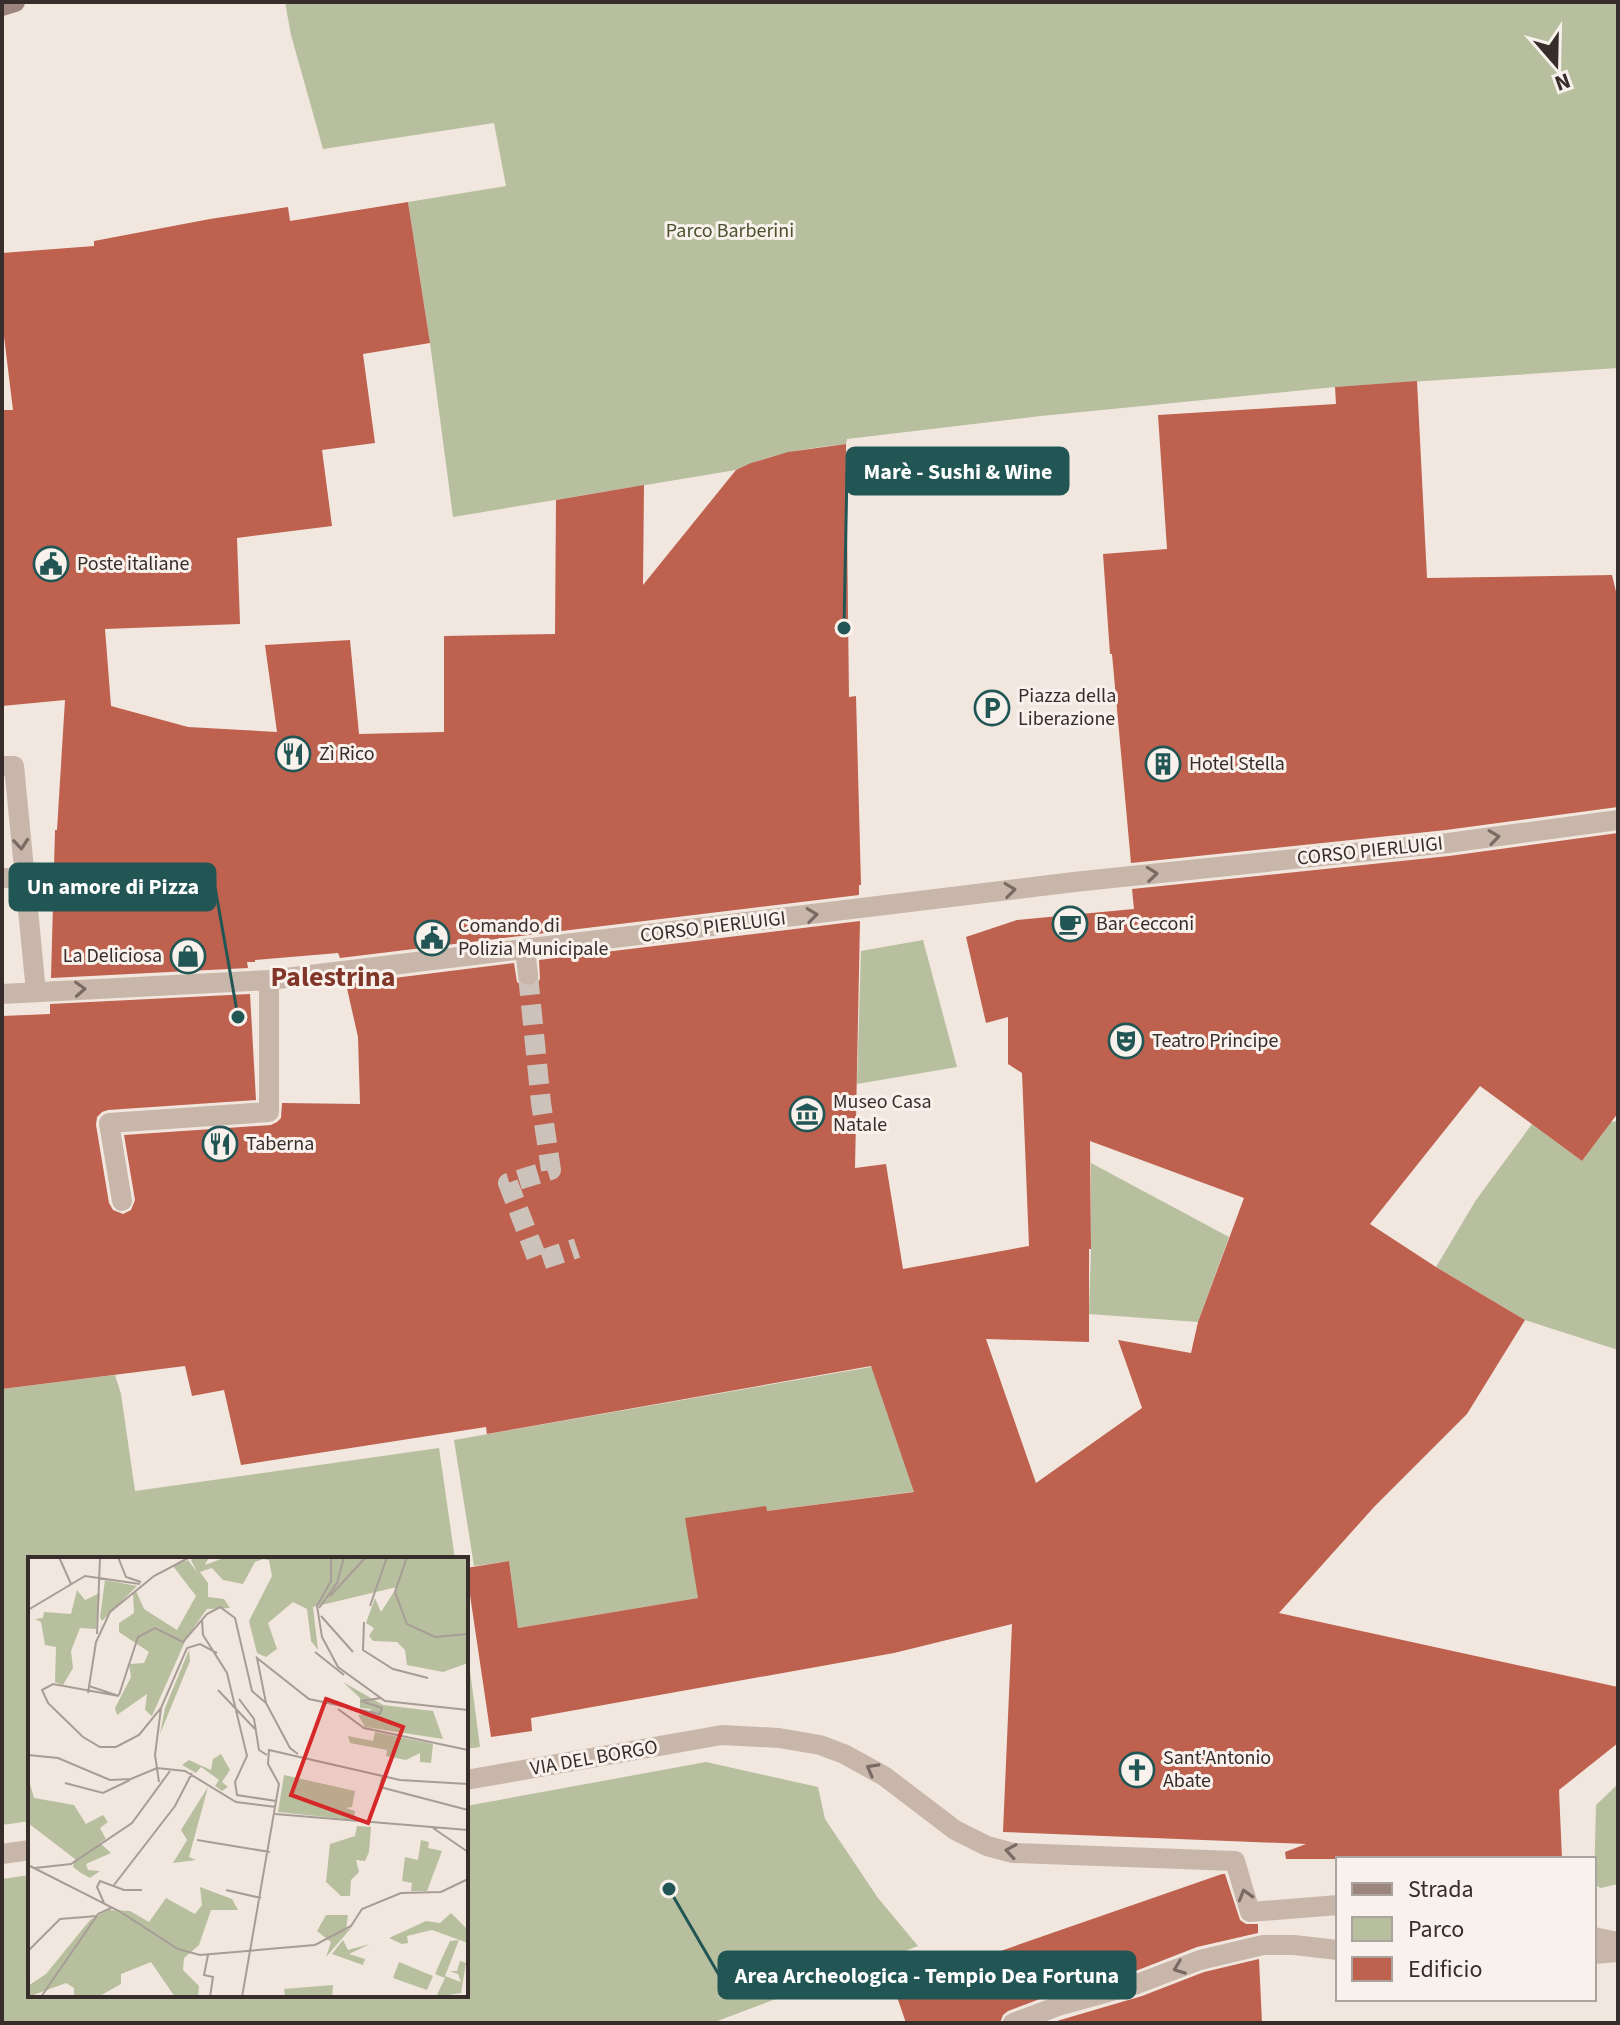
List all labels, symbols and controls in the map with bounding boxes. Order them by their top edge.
north arrow [1516,24,1596,104]
text: N [1550,64,1575,99]
park label: Parco Barberini [666,217,794,245]
callout: Marè - Sushi & Wine [847,448,1068,494]
text: Marè - Sushi & Wine [864,456,1052,488]
public building icon: Poste italiane [32,545,70,583]
place label: Poste italiane [77,550,189,578]
place label: Piazza della Liberazione [1018,682,1116,733]
parking icon: Piazza della Liberazione [973,689,1011,727]
restaurant icon: Zì Rico [274,735,312,773]
place label: Zì Rico [319,740,375,768]
building icon: Hotel Stella [1144,745,1182,783]
place label: Hotel Stella [1189,750,1285,778]
street label: CORSO PIERLUIGI [1296,829,1444,873]
one-way arrow [1487,829,1501,846]
one-way arrow [12,838,29,851]
callout: Un amore di Pizza [10,864,215,910]
one-way arrow [1146,866,1159,883]
text: Un amore di Pizza [27,871,199,903]
one-way arrow [1003,882,1017,899]
street label: CORSO PIERLUIGI [639,904,787,950]
cafe icon: Bar Cecconi [1051,905,1089,943]
one-way arrow [805,907,819,924]
place label: Bar Cecconi [1096,910,1194,938]
place label: Comando di Polizia Municipale [458,912,609,963]
public building icon: Comando di Polizia Municipale [413,919,451,957]
shop icon: La Deliciosa [169,937,207,975]
place label: La Deliciosa [63,942,162,970]
district label: Palestrina [270,957,396,997]
one-way arrow [74,981,87,998]
theatre icon: Teatro Principe [1107,1022,1145,1060]
place label: Teatro Principe [1152,1027,1278,1055]
place label: Museo Casa Natale [833,1088,932,1139]
museum icon: Museo Casa Natale [788,1095,826,1133]
restaurant icon: Taberna [201,1125,239,1163]
place label: Taberna [246,1130,314,1158]
inset map [28,1557,468,1997]
street label: VIA DEL BORGO [528,1733,660,1783]
place label: Sant'Antonio Abate [1163,1744,1271,1795]
church icon: Sant'Antonio Abate [1118,1751,1156,1789]
one-way arrow [866,1763,880,1779]
one-way arrow [1004,1843,1018,1860]
legend [1336,1857,1596,2001]
text: Strada [1408,1872,1474,1907]
one-way arrow [1238,1889,1254,1903]
text: Parco [1408,1912,1464,1947]
callout: Area Archeologica - Tempio Dea Fortuna [719,1952,1135,1998]
text: Edificio [1408,1952,1482,1987]
one-way arrow [1173,1958,1187,1975]
text: Area Archeologica - Tempio Dea Fortuna [734,1960,1119,1992]

